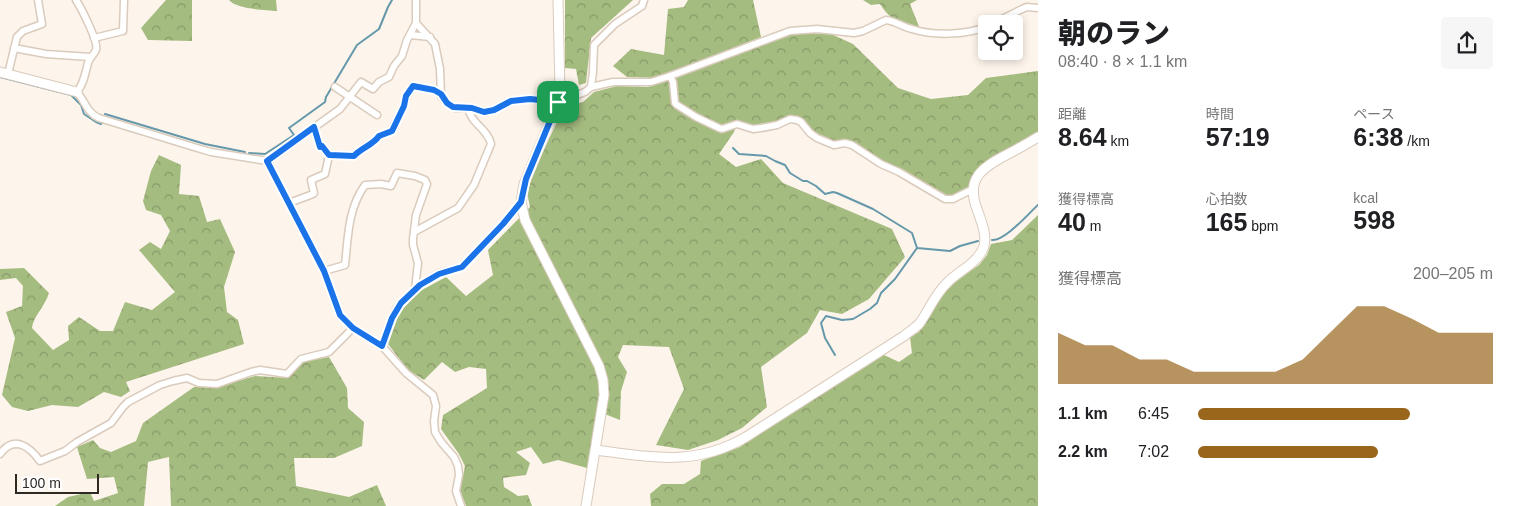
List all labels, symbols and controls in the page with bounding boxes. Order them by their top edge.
map controls [978,15,1023,60]
button: locate [978,15,1023,60]
button: share [1441,17,1493,69]
text: 朝のラン [1058,18,1170,49]
text: 08:40 · 8 × 1.1 km [1058,53,1187,70]
pin [537,81,579,123]
icon: arrive [544,88,572,116]
text: 距離 [1058,106,1086,122]
text: 時間 [1206,106,1234,122]
text: ペース [1353,106,1395,122]
text: 8.64 [1058,123,1107,151]
text: 57:19 [1206,123,1270,151]
text: 6:38 [1353,123,1403,151]
text: km [1107,133,1129,149]
text: /km [1403,133,1430,149]
text: kcal [1353,190,1378,206]
text: 獲得標高 [1058,191,1114,207]
text: 心拍数 [1206,191,1248,207]
text: 598 [1353,206,1395,234]
text: 40 [1058,208,1086,236]
text: 165 [1206,208,1247,236]
text: m [1086,218,1101,234]
text: bpm [1247,218,1279,234]
text: 200–205 m [1413,265,1493,282]
text: 獲得標高 [1058,270,1122,287]
text: 1.1 km [1058,405,1108,422]
text: 6:45 [1138,405,1169,422]
text: 2.2 km [1058,443,1108,460]
text: 7:02 [1138,443,1169,460]
scale bar [15,471,99,494]
text: 100 m [22,475,61,491]

